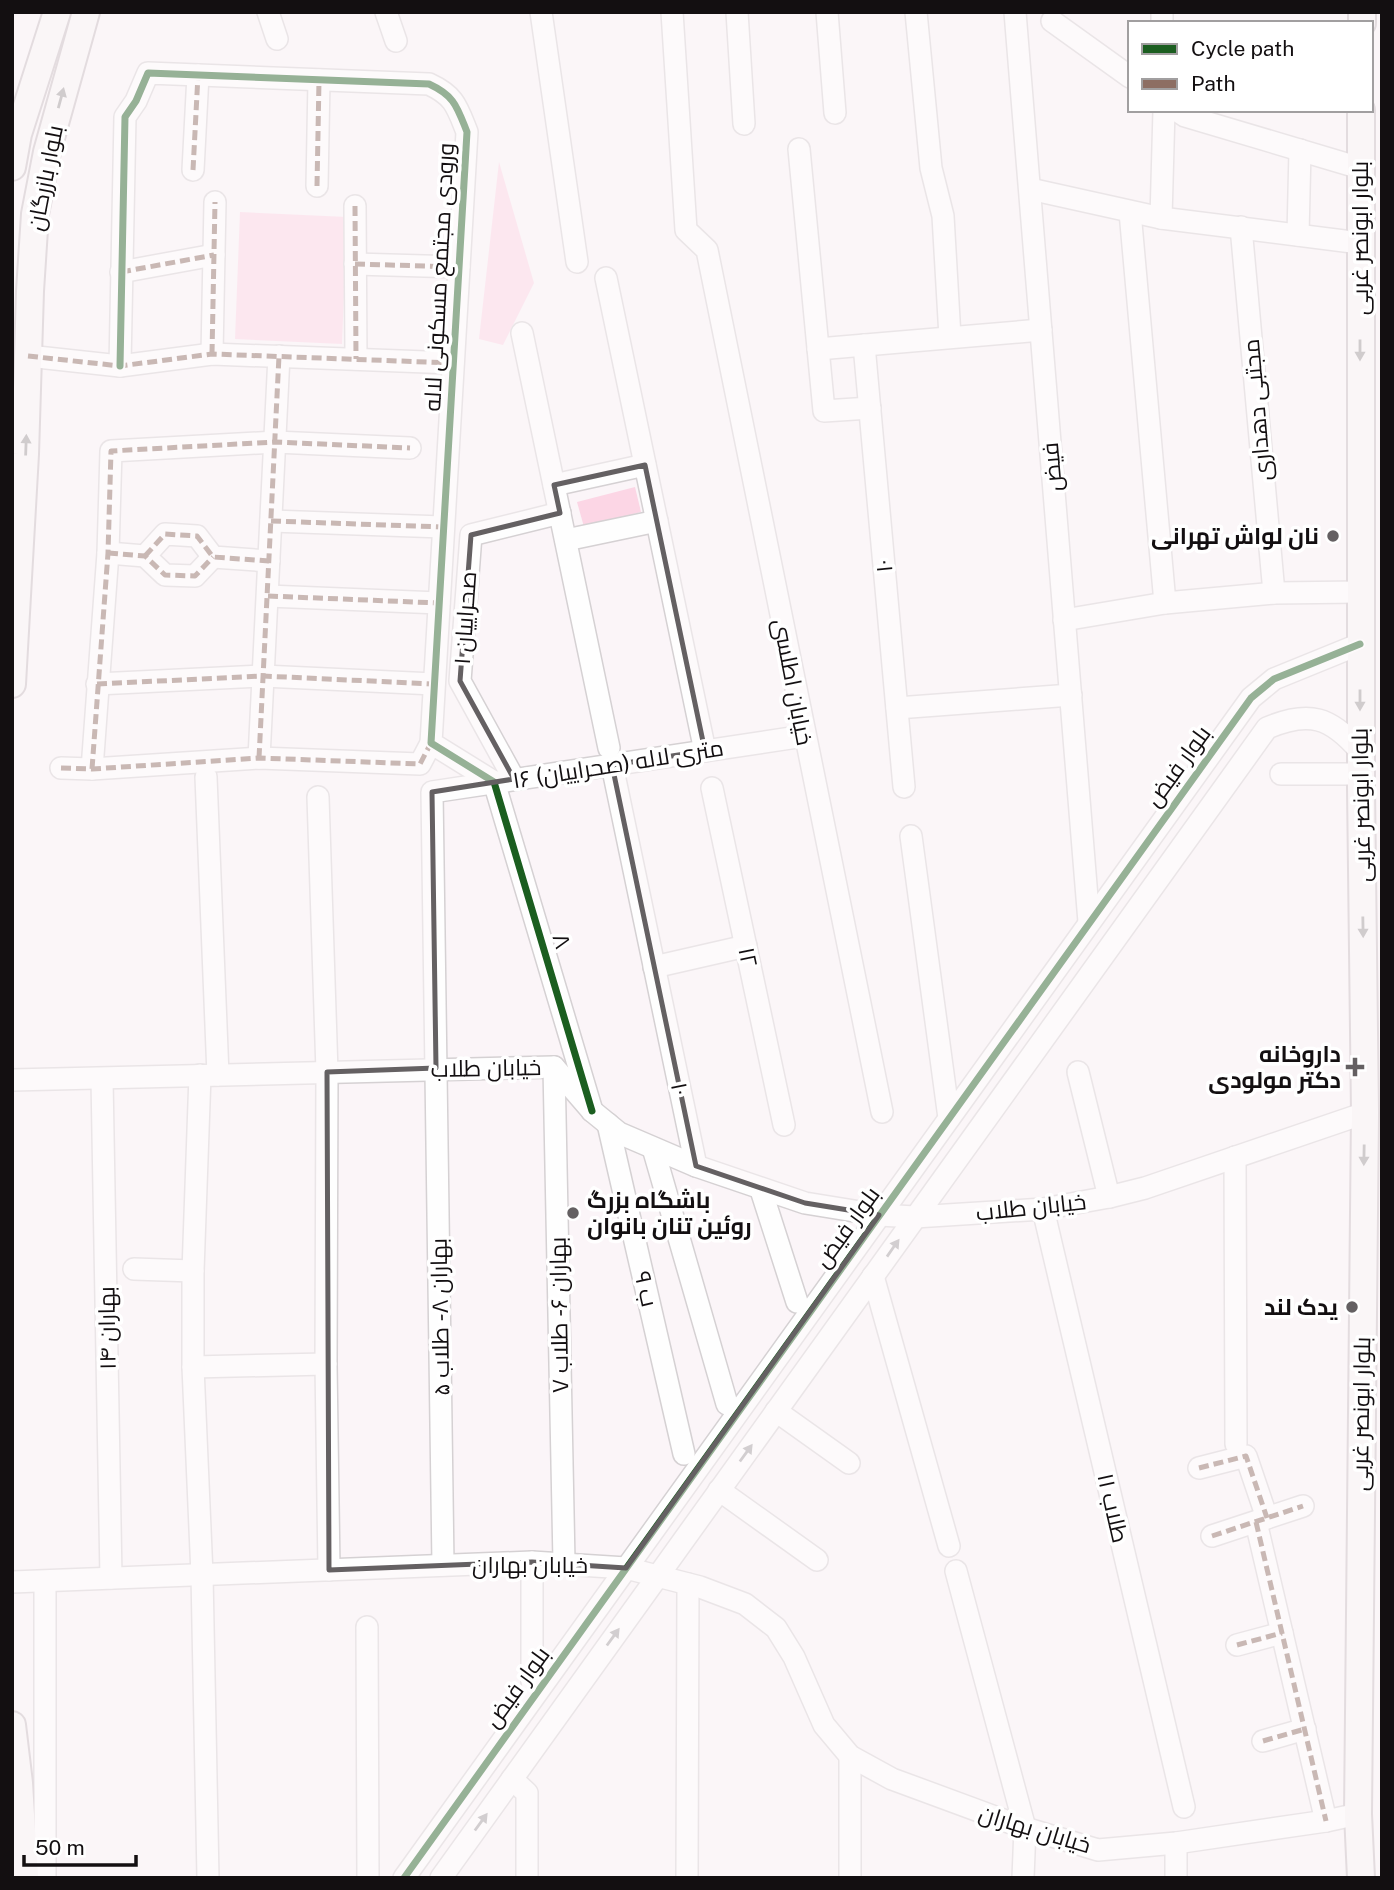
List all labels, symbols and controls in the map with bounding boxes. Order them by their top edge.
legend [1128,21,1373,112]
text: Cycle path [1191,36,1294,61]
text: Path [1191,71,1236,96]
one-way arrow [56,87,67,109]
street label: بلوار بازرگان [21,123,69,233]
street label: ورودی مجتمع مسکونی لاله [418,142,462,412]
street label: بلوار ابونصر غربی [1346,161,1374,315]
street label: مجتبی دهداری [1237,338,1277,482]
one-way arrow [1354,339,1366,361]
one-way arrow [20,433,31,455]
street label: فیض [1036,441,1068,493]
place label: نان لواش تهرانی [1151,522,1319,550]
marker: نان لواش تهرانی [1325,528,1341,544]
street label: ۱۰ [869,558,898,574]
street label: صحراییان ۱ [448,570,482,666]
street label: خيابان اطلسى [767,616,819,748]
one-way arrow [1354,689,1366,711]
street label: بلوار فیض [1139,720,1217,812]
street label: بلوار ابونصر غربی [1346,728,1376,882]
street label: ۱۶ متری لاله (صحراییان) [510,733,726,795]
one-way arrow [1357,917,1368,939]
street label: ۸ [547,930,577,952]
street label: ۱۲ [733,945,764,969]
place label: داروخانه دکتر مولودی [1208,1040,1341,1094]
street label: خیابان طلاب [430,1053,542,1083]
marker: داروخانه دکتر مولودی [1347,1059,1363,1075]
street label: ۱۰ [666,1080,695,1098]
one-way arrow [1359,1144,1370,1166]
street label: بلوار فیض [808,1181,886,1273]
place label: باشگاه بزرگ روئین تنان بانوان [587,1186,752,1240]
street label: خیابان طلاب [974,1187,1088,1227]
marker: باشگاه بزرگ روئین تنان بانوان [565,1205,581,1221]
street label: بهاران ۶ - طلاب ۷ [544,1237,574,1393]
street label: بهاران ۸ - طلاب ۵ [425,1238,455,1396]
one-way arrow [886,1239,900,1257]
street label: ۹ ب [629,1268,664,1309]
street label: بهاران ۱۴ [92,1286,122,1370]
place label: یدک لند [1264,1293,1338,1320]
marker: یدک لند [1344,1299,1360,1315]
street label: بلوار ابونصر غربی [1346,1337,1376,1491]
one-way arrow [739,1443,753,1462]
street label: طلاب ۱۱ [1092,1471,1135,1545]
street label: خیابان بهاران [472,1551,588,1579]
one-way arrow [606,1628,620,1646]
street label: بلوار فیض [478,1641,556,1733]
street label: خیابان بهاران [976,1799,1094,1859]
one-way arrow [473,1813,487,1831]
scale bar [24,1824,136,1868]
text: 50 m [35,1835,85,1860]

